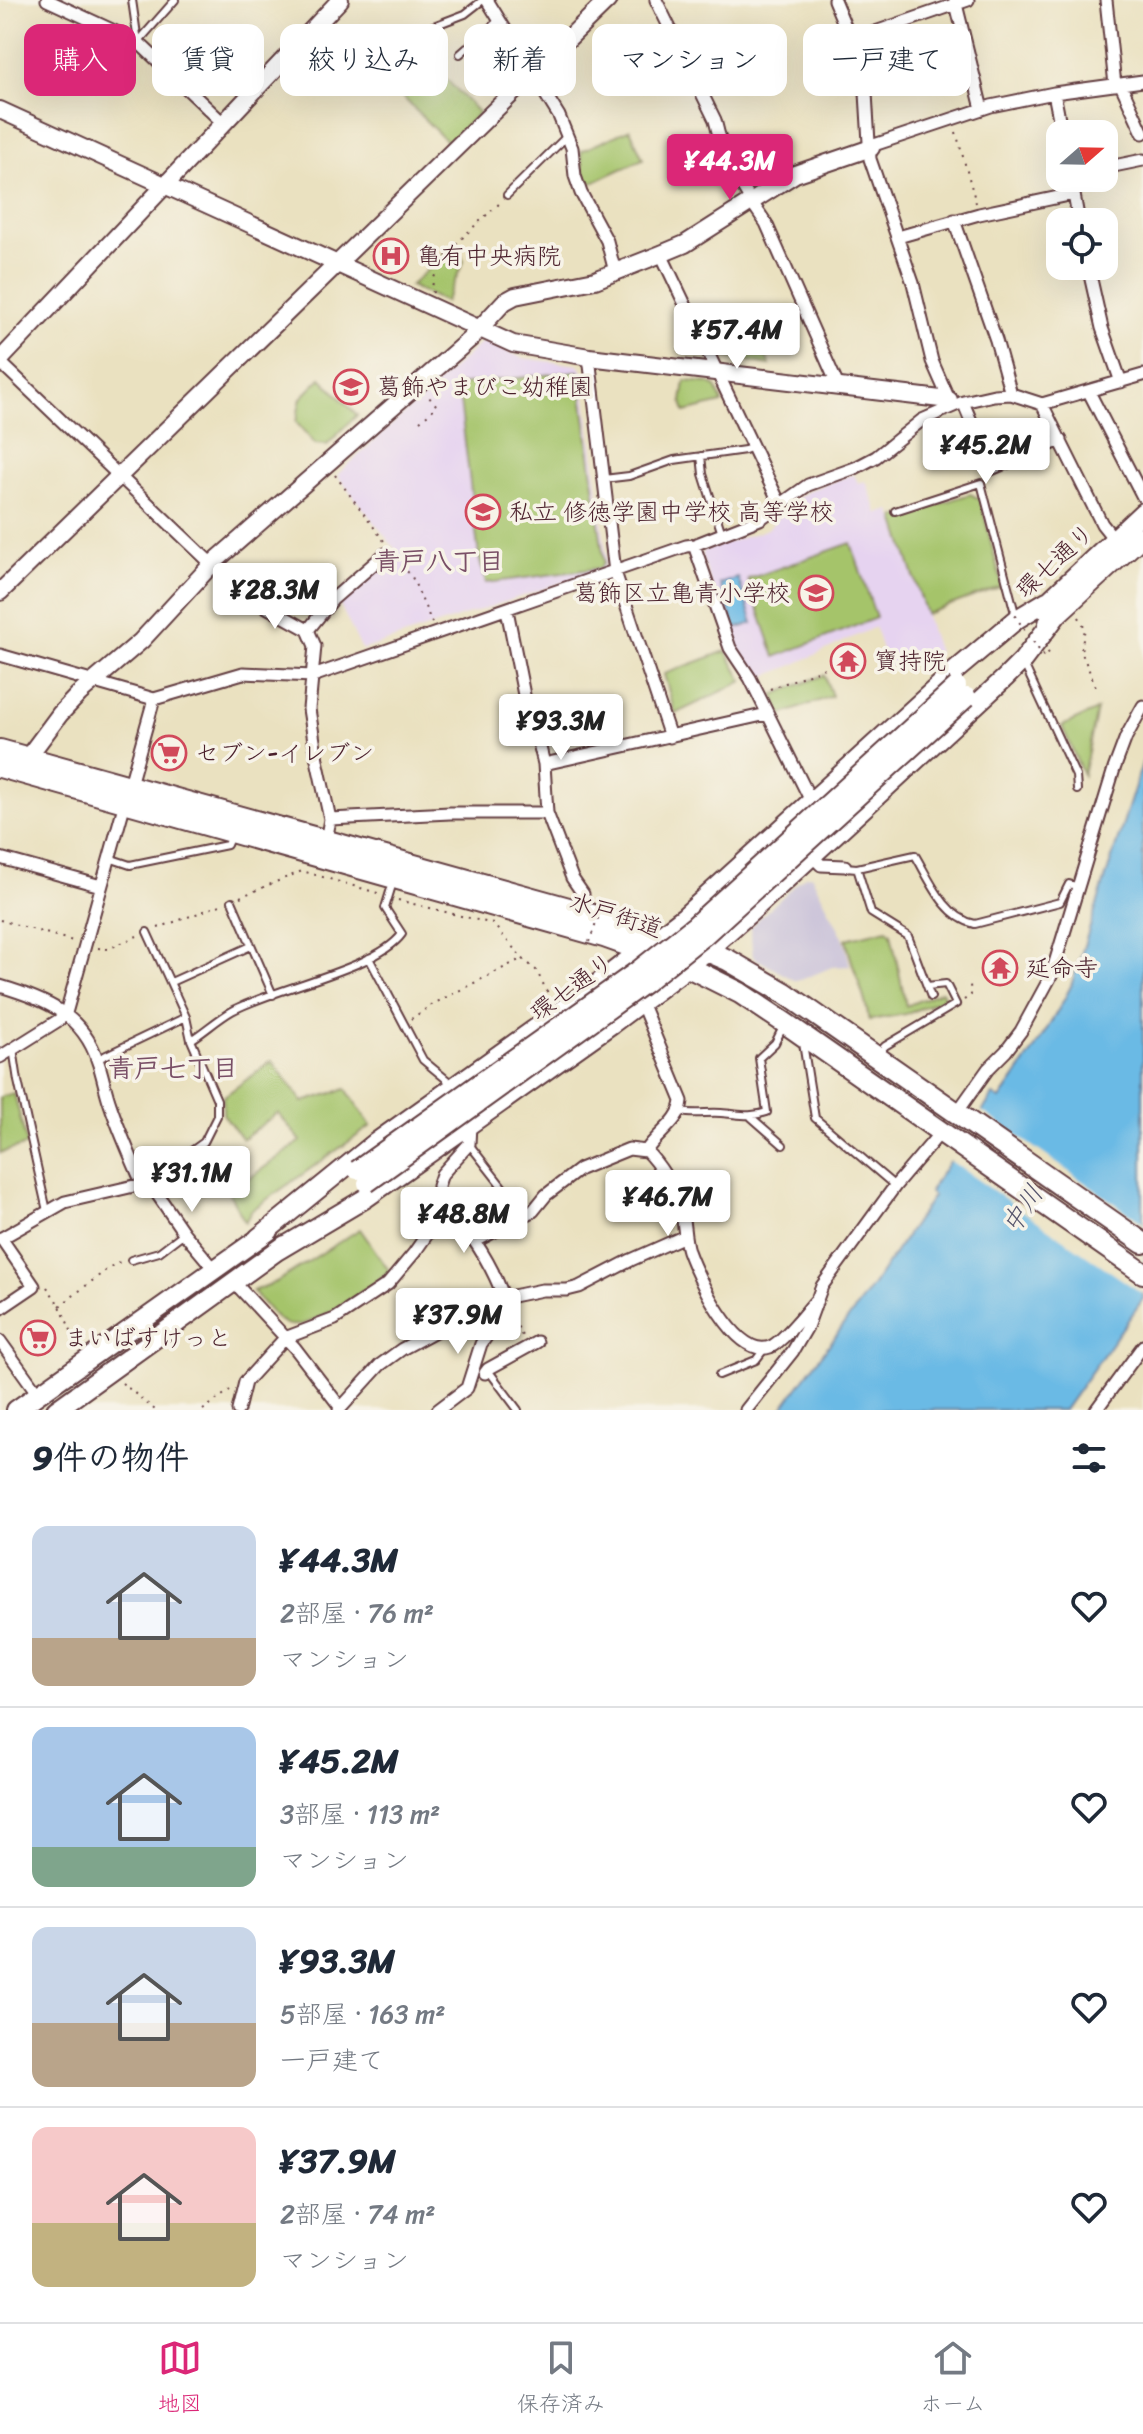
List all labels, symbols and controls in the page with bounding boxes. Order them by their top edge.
chip: 購入 [24,24,136,96]
chip: 賃貸 [152,24,264,96]
chip: 絞り込み [280,24,448,96]
chip: 新着 [464,24,576,96]
chip: マンション [592,24,787,96]
chip: 一戸建て [803,24,971,96]
north arrow [1046,120,1118,192]
map controls [1046,120,1118,280]
pin: ¥44.3M [665,134,795,202]
text: ¥44.3M [685,137,775,183]
button: locate [1046,208,1118,280]
place label: 亀有中央病院 [417,235,561,277]
hospital icon: 亀有中央病院 [372,237,410,275]
pin: ¥57.4M [672,303,802,371]
text: ¥57.4M [692,306,782,352]
place label: 葛飾やまびこ幼稚園 [377,366,593,408]
school or university icon: 葛飾やまびこ幼稚園 [332,368,370,406]
pin: ¥45.2M [921,418,1051,486]
text: ¥45.2M [941,421,1031,467]
place label: 私立 修徳学園中学校 高等学校 [509,491,833,533]
school or university icon: 私立 修徳学園中学校 高等学校 [464,493,502,531]
street label: 環七通り [1006,513,1104,609]
district label: 青戸八丁目 [374,538,504,584]
pin: ¥28.3M [210,563,340,631]
text: ¥28.3M [231,566,319,612]
place label: 葛飾区立亀青小学校 [574,572,790,614]
school or university icon: 葛飾区立亀青小学校 [797,574,835,612]
place label: 寶持院 [874,640,946,682]
temple icon: 寶持院 [829,642,867,680]
pin: ¥93.3M [496,694,626,762]
text: ¥93.3M [517,697,605,743]
place label: セブン-イレブン [195,732,374,774]
supermarket icon: セブン-イレブン [150,734,188,772]
street label: 水戸街道 [564,880,668,950]
street label: 環七通り [521,942,623,1032]
place label: 延命寺 [1026,947,1098,989]
temple icon: 延命寺 [981,949,1019,987]
district label: 青戸七丁目 [108,1045,238,1091]
pin: ¥31.1M [127,1146,257,1214]
text: ¥31.1M [152,1149,232,1195]
pin: ¥46.7M [603,1170,733,1238]
text: ¥46.7M [623,1173,713,1219]
water label: 中川 [988,1175,1056,1243]
pin: ¥48.8M [399,1187,529,1255]
text: ¥48.8M [418,1190,510,1236]
pin: ¥37.9M [393,1288,523,1356]
text: ¥37.9M [414,1291,502,1337]
place label: まいばすけっと [64,1317,232,1359]
supermarket icon: まいばすけっと [19,1319,57,1357]
text: 9件の物件 [32,1428,189,1488]
icon: filters [1067,1436,1111,1480]
text: ¥44.3M [280,1530,398,1590]
icon: home [96,1558,192,1654]
icon: heart [1067,1584,1111,1628]
text: 2部屋 · 76 m² [280,1590,434,1636]
text: マンション [280,1636,409,1682]
text: ¥45.2M [280,1731,399,1791]
icon: home [96,1759,192,1855]
icon: heart [1067,1785,1111,1829]
text: 3部屋 · 113 m² [280,1791,440,1837]
text: マンション [280,1837,409,1883]
text: ¥93.3M [280,1931,395,1991]
icon: home [96,1959,192,2055]
icon: heart [1067,1985,1111,2029]
text: 5部屋 · 163 m² [280,1991,446,2037]
text: 一戸建て [280,2037,384,2083]
text: ¥37.9M [280,2131,396,2191]
icon: home [96,2159,192,2255]
icon: heart [1067,2185,1111,2229]
text: 2部屋 · 74 m² [280,2191,436,2237]
text: マンション [280,2237,409,2283]
tab: 地図 [158,2336,202,2423]
tab: 保存済み [517,2336,605,2423]
tab: ホーム [920,2336,985,2423]

